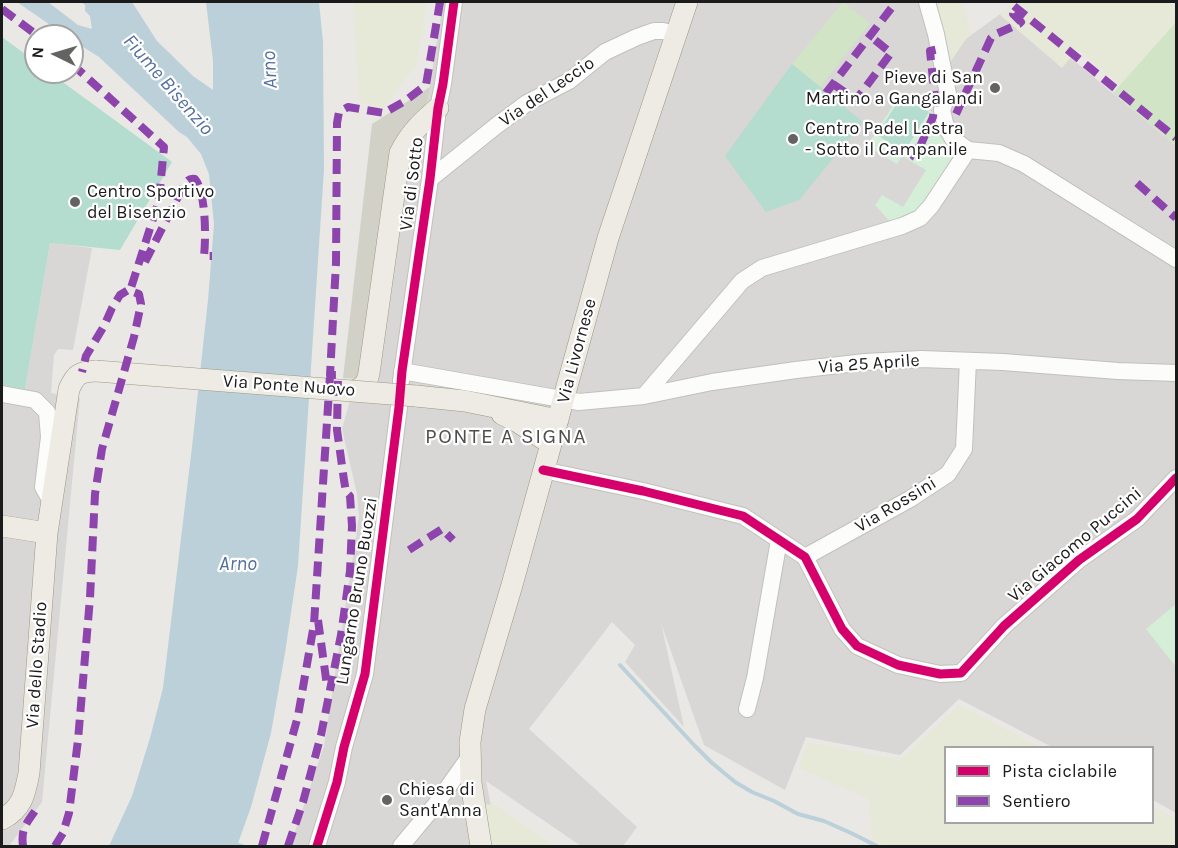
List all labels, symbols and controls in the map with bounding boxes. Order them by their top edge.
north arrow [24,24,84,84]
water label: Fiume Bisenzio [118,30,218,140]
text: N [28,46,48,59]
water label: Arno [257,50,283,90]
street label: Via del Leccio [495,52,599,132]
place label: Pieve di San Martino a Gangalandi [806,67,983,110]
marker: Pieve di San Martino a Gangalandi [988,81,1002,95]
place label: Centro Padel Lastra - Sotto il Campanile [805,118,967,160]
marker: Centro Padel Lastra - Sotto il Campanile [786,132,800,146]
street label: Via di Sotto [396,136,428,232]
place label: Centro Sportivo del Bisenzio [87,181,214,224]
marker: Centro Sportivo del Bisenzio [68,195,82,209]
street label: Via Livornese [553,296,601,406]
street label: Via 25 Aprile [818,350,920,378]
street label: Via Ponte Nuovo [222,371,356,401]
district label: PONTE A SIGNA [425,424,587,450]
street label: Via Rossini [851,472,941,538]
street label: Via Giacomo Puccini [1004,483,1146,607]
street label: Lungarno Bruno Buozzi [331,496,383,686]
water label: Arno [219,552,257,576]
street label: Via dello Stadio [22,601,52,729]
legend [944,746,1154,824]
text: Pista ciclabile [1002,760,1117,782]
place label: Chiesa di Sant'Anna [399,779,482,822]
text: Sentiero [1002,790,1071,812]
marker: Chiesa di Sant'Anna [380,793,394,807]

